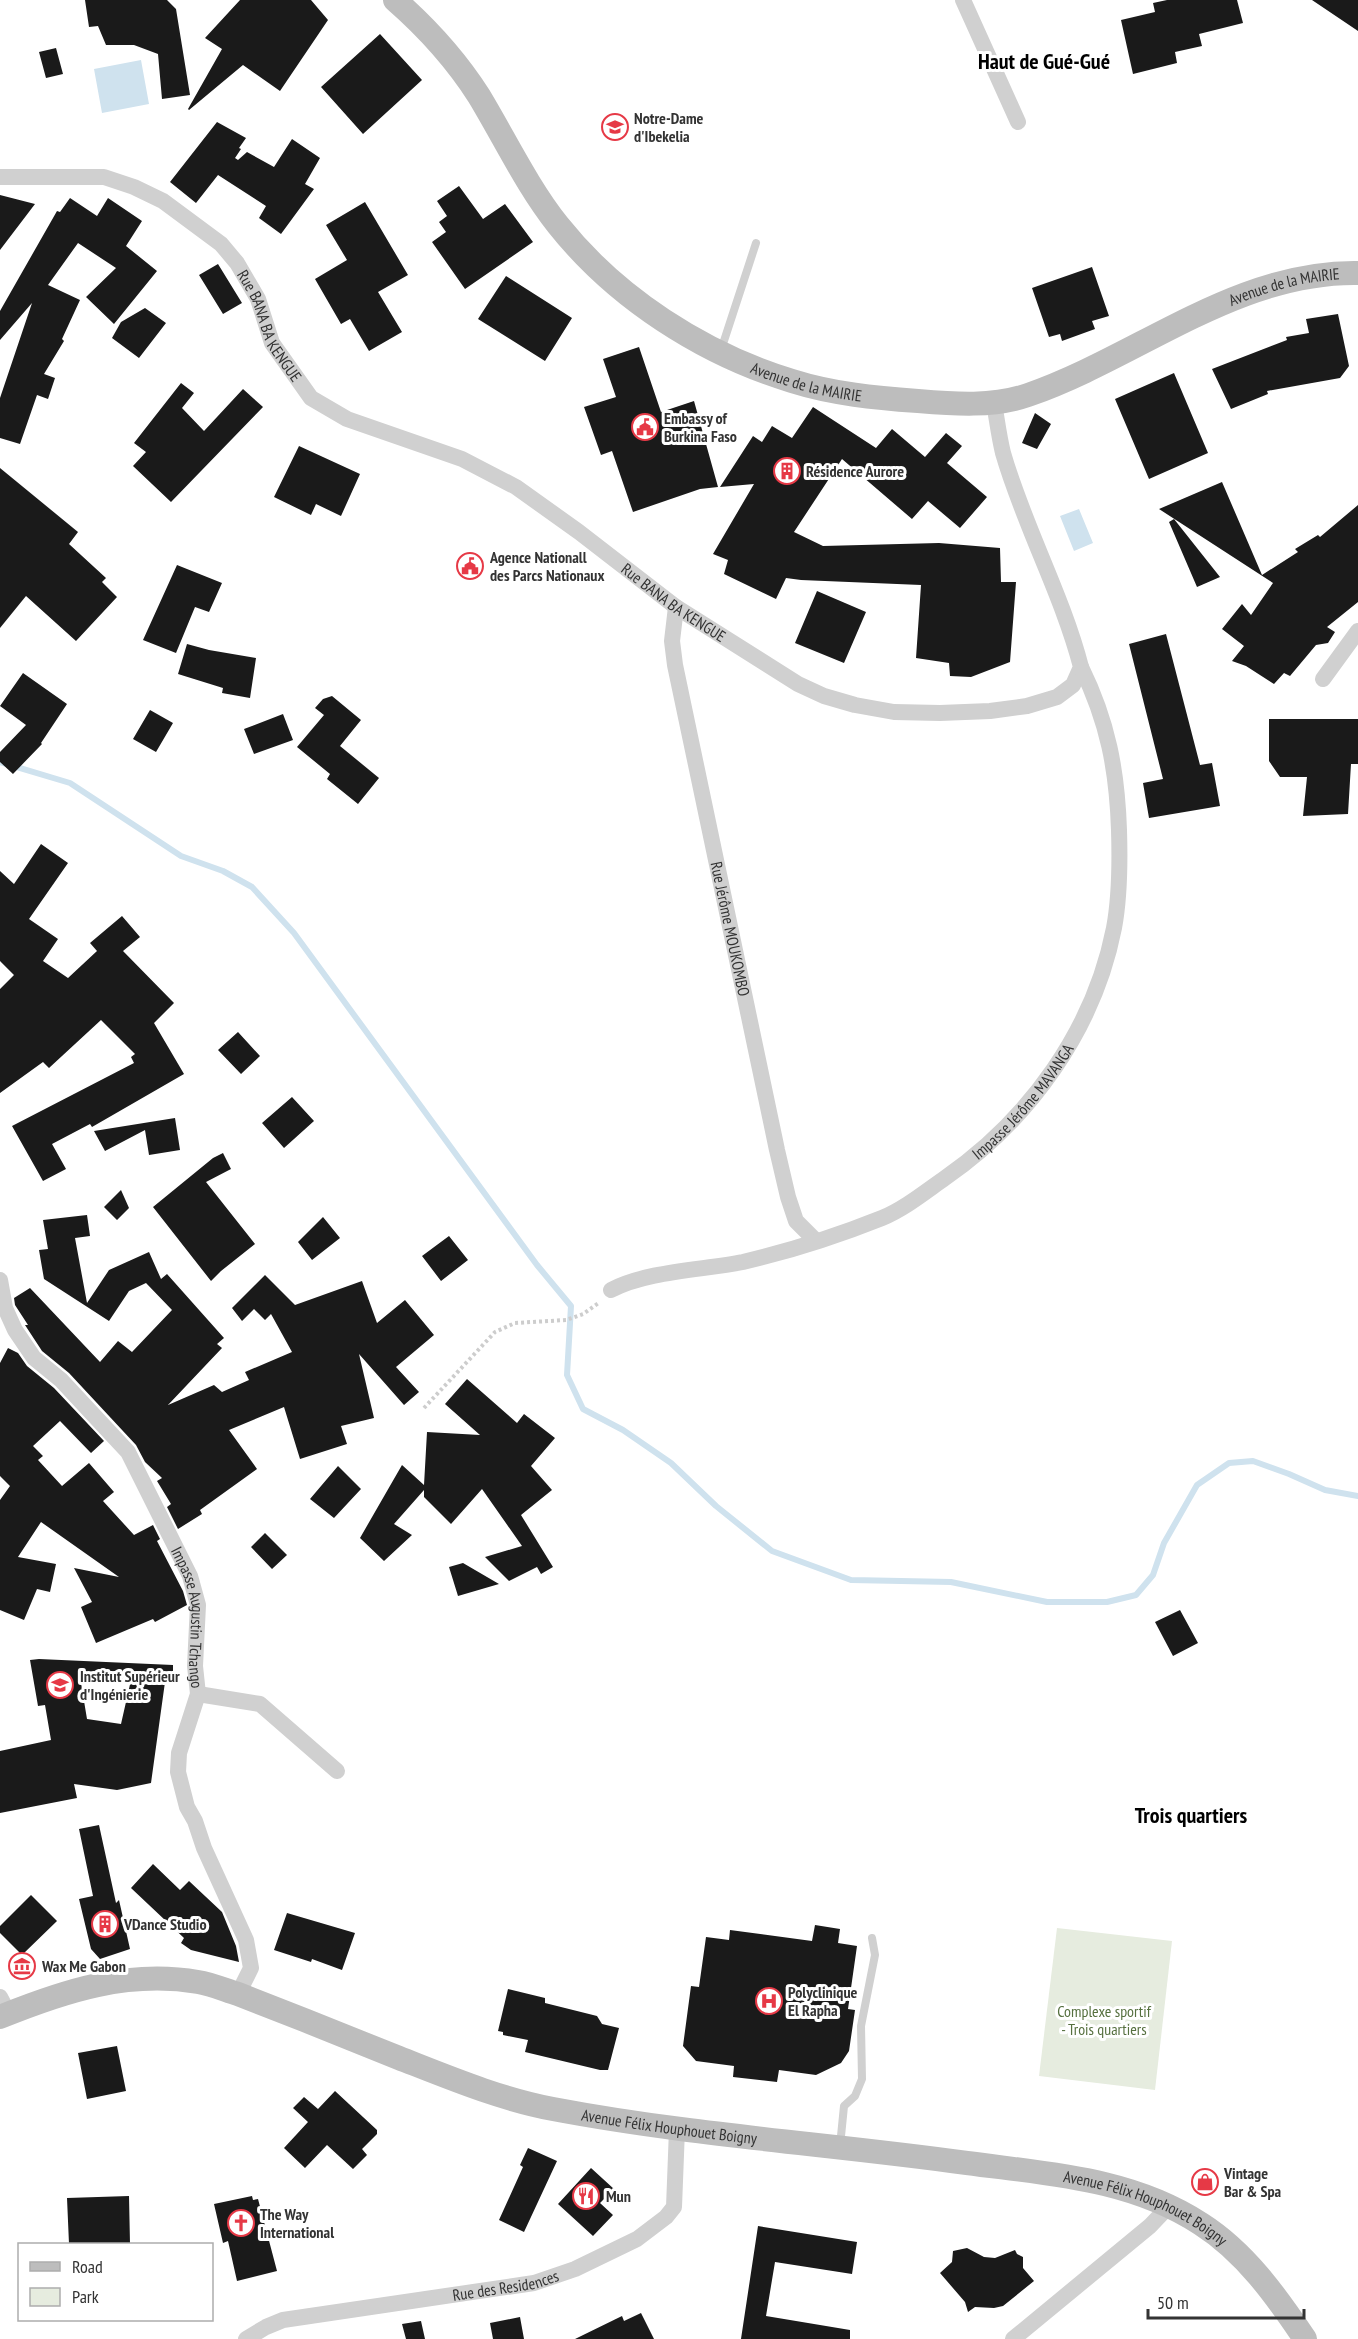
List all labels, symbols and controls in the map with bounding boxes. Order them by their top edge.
district label: Haut de Gué-Gué [978,47,1110,75]
place label: Notre-Dame d'Ibekelia [634,108,703,146]
school or university icon: Notre-Dame d'Ibekelia [600,112,630,142]
street label: Avenue de la MAIRIE [1225,263,1340,310]
street label: Rue BANA BA KENGUE [233,266,306,386]
street label: Avenue de la MAIRIE [748,357,863,406]
place label: Embassy of Burkina Faso [664,408,737,446]
public building icon: Embassy of Burkina Faso [630,412,660,442]
building icon: Résidence Aurore [772,456,802,486]
place label: Résidence Aurore [806,461,904,481]
place label: Agence Nationall des Parcs Nationaux [489,547,604,585]
public building icon: Agence Nationall des Parcs Nationaux [455,551,485,581]
street label: Rue BANA BA KENGUE [618,559,730,646]
street label: Rue Jérôme MOUKOMBO [707,860,754,998]
street label: Impasse Jérôme MAVANGA [968,1040,1078,1164]
street label: Impasse Augustin Tchango [167,1543,208,1689]
place label: Institut Supérieur d'Ingénierie [80,1666,180,1704]
school or university icon: Institut Supérieur d'Ingénierie [45,1670,75,1700]
district label: Trois quartiers [1135,1801,1248,1829]
building icon: VDance Studio [90,1909,120,1939]
place label: VDance Studio [123,1914,207,1934]
museum icon: Wax Me Gabon [7,1951,37,1981]
place label: Wax Me Gabon [41,1956,126,1976]
place label: Polyclinique El Rapha [788,1982,858,2020]
hospital icon: Polyclinique El Rapha [754,1986,784,2016]
park label: Complexe sportif - Trois quartiers [1057,2001,1152,2039]
street label: Avenue Félix Houphouet Boigny [580,2104,758,2148]
place label: Vintage Bar & Spa [1223,2163,1282,2201]
street label: Avenue Félix Houphouet Boigny [1062,2166,1232,2250]
shop icon: Vintage Bar & Spa [1190,2167,1220,2197]
restaurant icon: Mun [571,2181,601,2211]
place label: Mun [606,2186,631,2206]
place label: The Way International [260,2204,334,2242]
church icon: The Way International [226,2208,256,2238]
legend [18,2243,213,2321]
text: Road [72,2255,103,2278]
street label: Rue des Residences [451,2265,561,2305]
scale bar [1148,2282,1304,2320]
text: Park [72,2285,99,2308]
text: 50 m [1157,2291,1189,2314]

